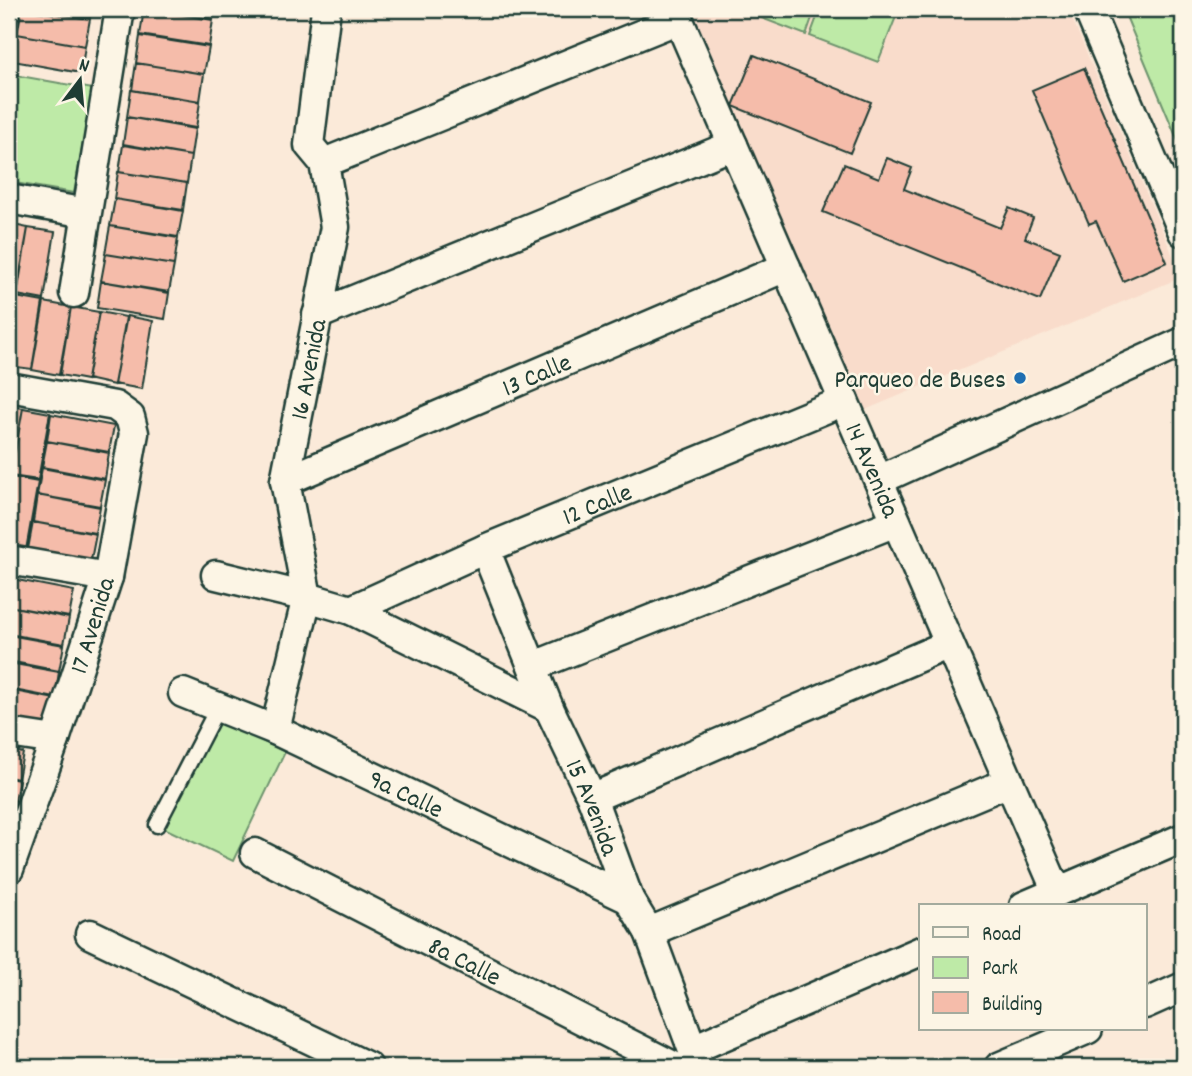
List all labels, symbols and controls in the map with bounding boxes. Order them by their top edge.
north arrow [46,46,116,116]
text: N [75,53,92,81]
street label: 16 Avenida [282,315,339,423]
street label: 13 Calle [497,346,578,408]
place label: Parqueo de Buses [834,363,1006,400]
marker: Parqueo de Buses [1012,370,1028,386]
street label: 14 Avenida [834,418,908,525]
street label: 12 Calle [558,475,638,537]
street label: 17 Avenida [62,572,127,679]
street label: 15 Avenida [554,754,627,862]
street label: 9a Calle [361,762,449,830]
legend [919,904,1146,1030]
text: Road [982,921,1021,951]
street label: 8a Calle [421,929,507,997]
text: Park [982,955,1018,985]
text: Building [982,991,1042,1021]

